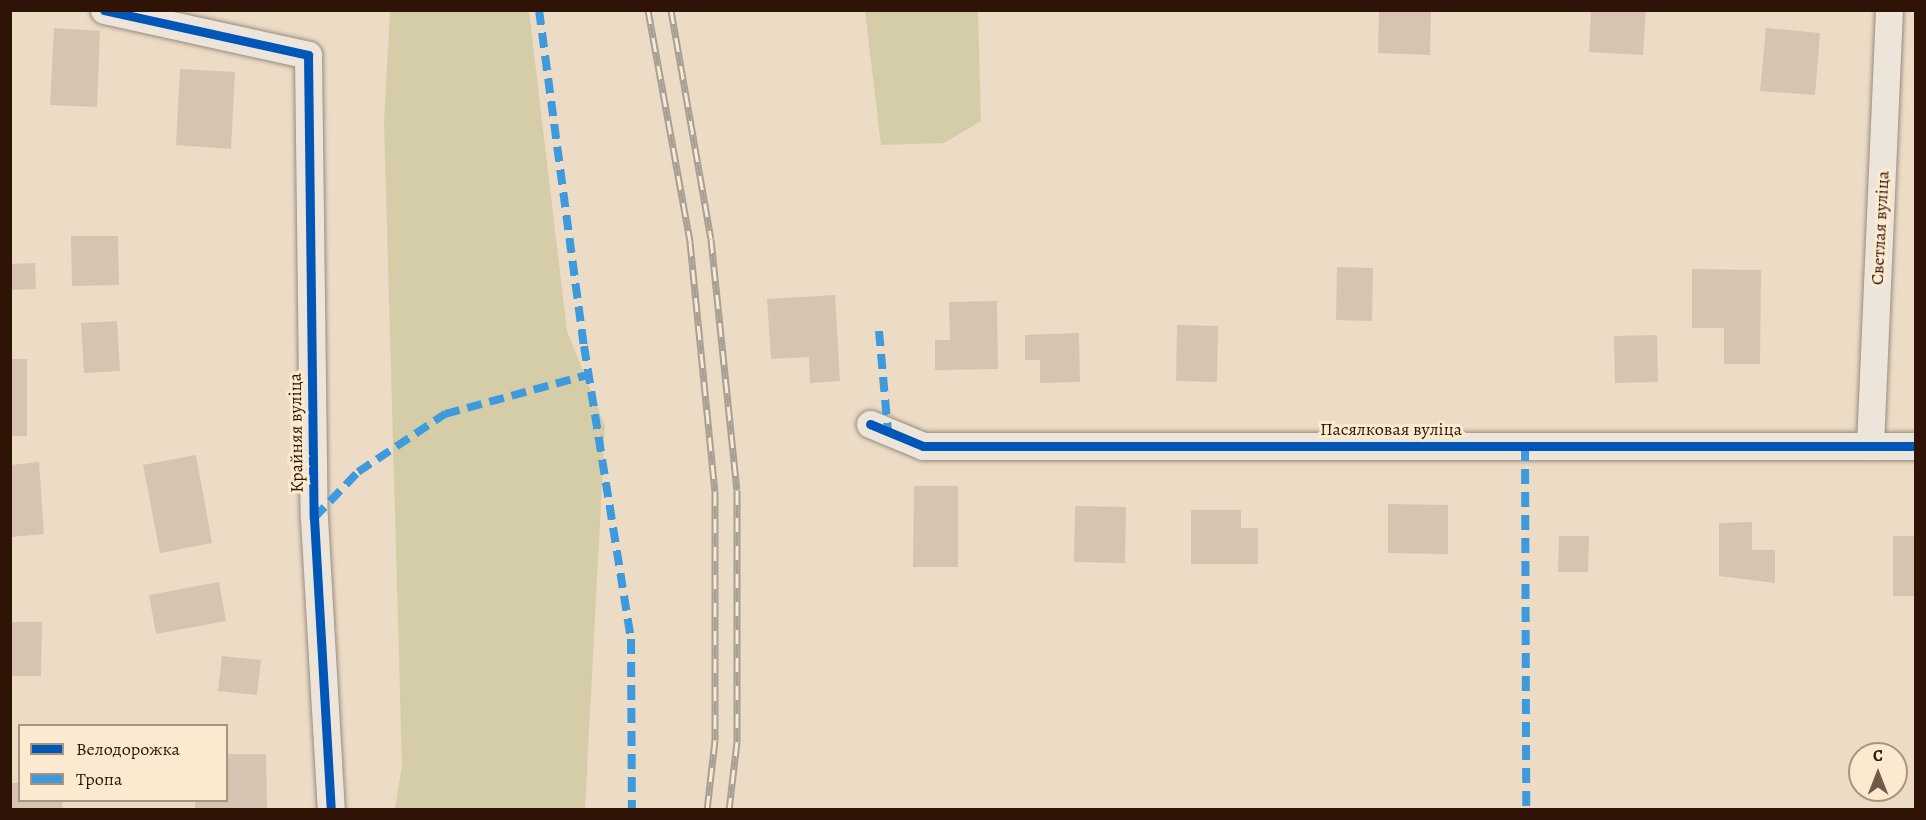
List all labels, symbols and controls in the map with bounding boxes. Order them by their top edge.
street label: Светлая вуліца [1866,170,1894,286]
street label: Крайняя вуліца [284,373,308,493]
street label: Пасялковая вуліца [1320,418,1462,440]
legend [18,724,228,802]
text: Велодорожка [76,737,180,761]
north arrow [1848,742,1908,802]
text: С [1873,745,1883,767]
text: Тропа [76,767,122,791]

